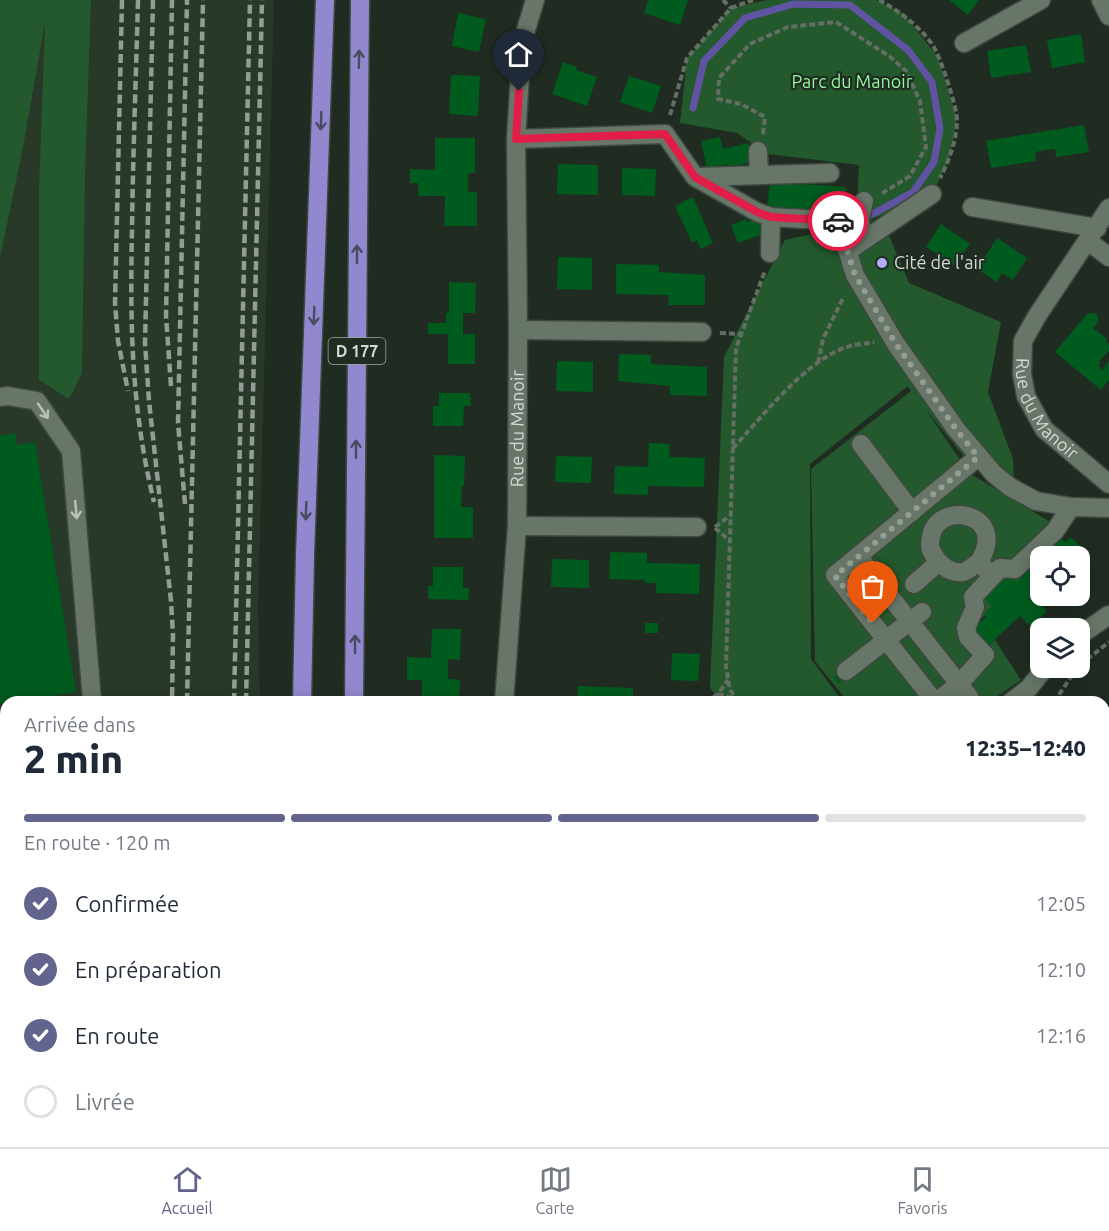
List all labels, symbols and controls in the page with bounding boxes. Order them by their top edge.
pin [493,29,544,91]
icon: home [502,38,535,71]
one-way arrow [353,49,365,69]
park label: Parc du Manoir [792,71,913,91]
one-way arrow [316,111,327,131]
courier [808,191,868,251]
icon: car [822,205,855,238]
one-way arrow [352,244,363,264]
place label: Cité de l'air [894,252,985,272]
marker: Cité de l'air [875,256,889,270]
one-way arrow [308,306,319,326]
road number: D 177 [328,338,386,364]
street label: Rue du Manoir [1012,358,1083,463]
street label: Rue du Manoir [506,370,527,487]
one-way arrow [37,402,49,418]
one-way arrow [350,439,362,459]
one-way arrow [71,499,82,519]
one-way arrow [301,501,312,521]
map controls [1030,546,1090,678]
button: locate [1030,546,1090,606]
pin [847,561,898,623]
icon: bag [856,570,889,603]
button: layers [1030,618,1090,678]
one-way arrow [349,634,361,654]
text: Arrivée dans [24,713,135,736]
text: 12:35–12:40 [965,735,1086,760]
text: 2 min [24,737,123,780]
text: En route · 120 m [24,831,171,854]
icon: check [24,887,57,920]
text: Confirmée [75,891,179,916]
text: 12:05 [1036,892,1086,915]
icon: check [24,953,57,986]
text: En préparation [75,957,222,982]
text: 12:10 [1036,958,1086,981]
icon: check [24,1019,57,1052]
text: En route [75,1023,159,1048]
text: 12:16 [1036,1024,1086,1047]
text: Livrée [75,1089,135,1114]
tab: Accueil [161,1163,213,1217]
tab: Carte [535,1163,575,1217]
tab: Favoris [898,1163,948,1217]

